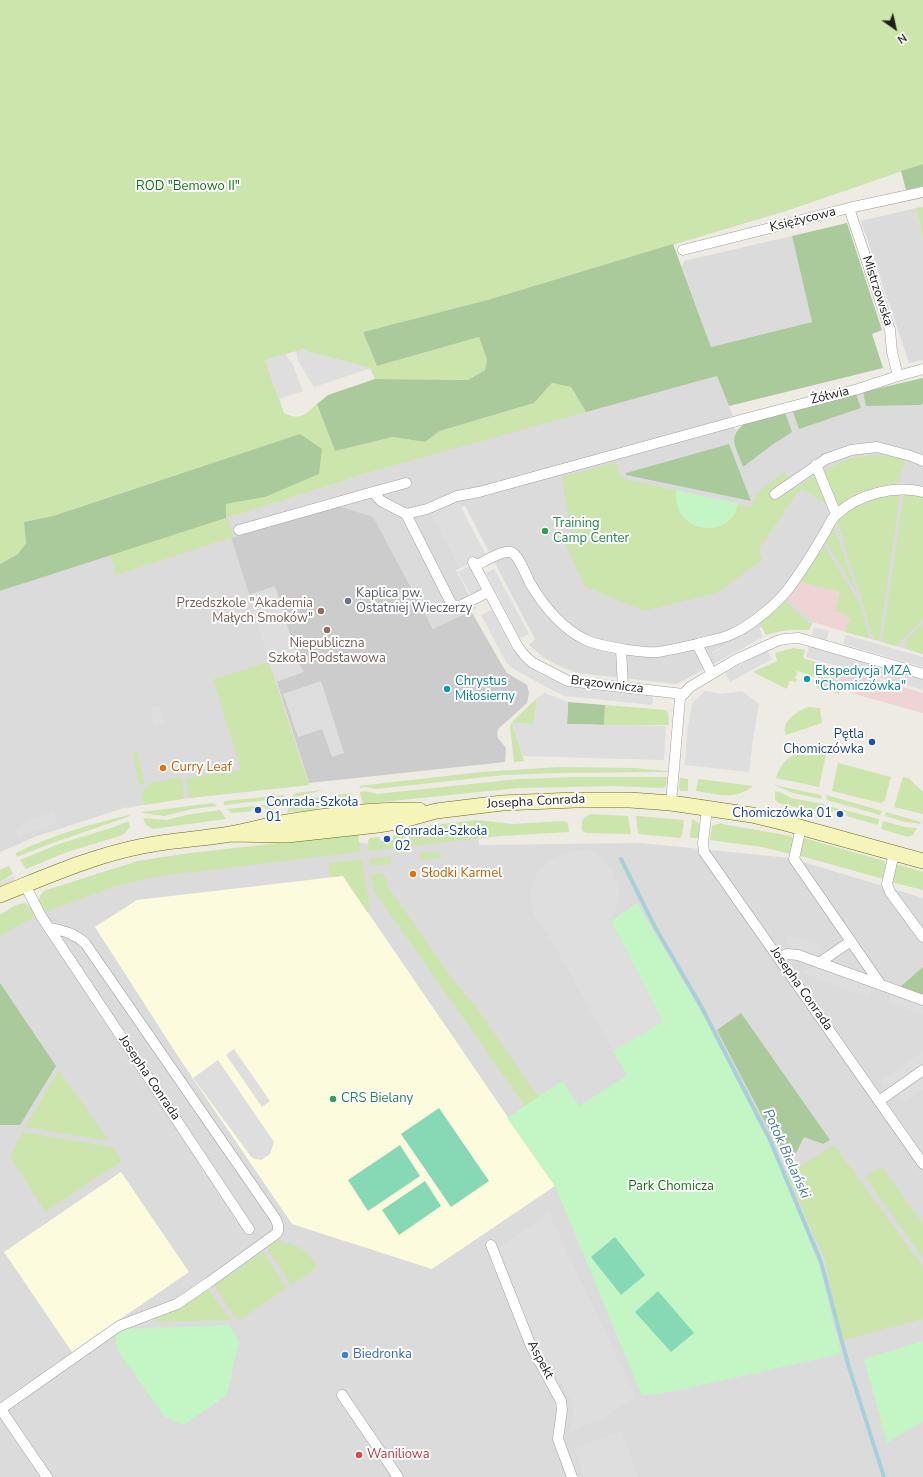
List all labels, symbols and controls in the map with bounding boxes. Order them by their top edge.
north arrow [875,8,915,48]
text: N [894,30,910,47]
park label: ROD "Bemowo II" [136,179,240,195]
street label: Księżycowa [768,204,838,236]
street label: Mistrzowska [858,254,896,328]
street label: Żółwia [809,384,851,408]
place label: Training Camp Center [553,516,629,547]
marker: Training Camp Center [540,526,550,536]
place label: Kaplica pw. Ostatniej Wieczerzy [356,586,472,617]
place label: Przedszkole "Akademia Małych Smoków" [177,596,313,627]
marker: Kaplica pw. Ostatniej Wieczerzy [343,596,353,606]
marker: Przedszkole "Akademia Małych Smoków" [316,606,326,616]
marker: Niepubliczna Szkoła Podstawowa [322,625,332,635]
place label: Niepubliczna Szkoła Podstawowa [268,636,386,667]
place label: Ekspedycja MZA "Chomiczówka" [815,664,911,695]
street label: Brązownicza [570,673,644,697]
place label: Chrystus Miłosierny [455,674,515,705]
marker: Ekspedycja MZA "Chomiczówka" [802,674,812,684]
marker: Chrystus Miłosierny [442,684,452,694]
place label: Pętla Chomiczówka [783,727,864,758]
marker: Pętla Chomiczówka [867,737,877,747]
place label: Curry Leaf [171,760,232,776]
marker: Curry Leaf [158,763,168,773]
street label: Josepha Conrada [486,792,586,812]
place label: Conrada-Szkoła 01 [266,795,358,826]
marker: Conrada-Szkoła 01 [253,805,263,815]
place label: Chomiczówka 01 [732,806,832,822]
marker: Chomiczówka 01 [835,809,845,819]
place label: Conrada-Szkoła 02 [395,824,487,855]
marker: Conrada-Szkoła 02 [382,834,392,844]
place label: Słodki Karmel [421,866,502,882]
marker: Słodki Karmel [408,869,418,879]
street label: Josepha Conrada [766,944,836,1034]
street label: Josepha Conrada [115,1033,183,1123]
place label: CRS Bielany [341,1091,413,1107]
marker: CRS Bielany [328,1094,338,1104]
water label: Potok Bielański [759,1107,813,1201]
park label: Park Chomicza [628,1179,714,1195]
street label: Aspekt [523,1338,557,1382]
place label: Biedronka [353,1347,412,1363]
marker: Biedronka [340,1350,350,1360]
place label: Waniliowa [367,1447,430,1463]
marker: Waniliowa [354,1450,364,1460]

